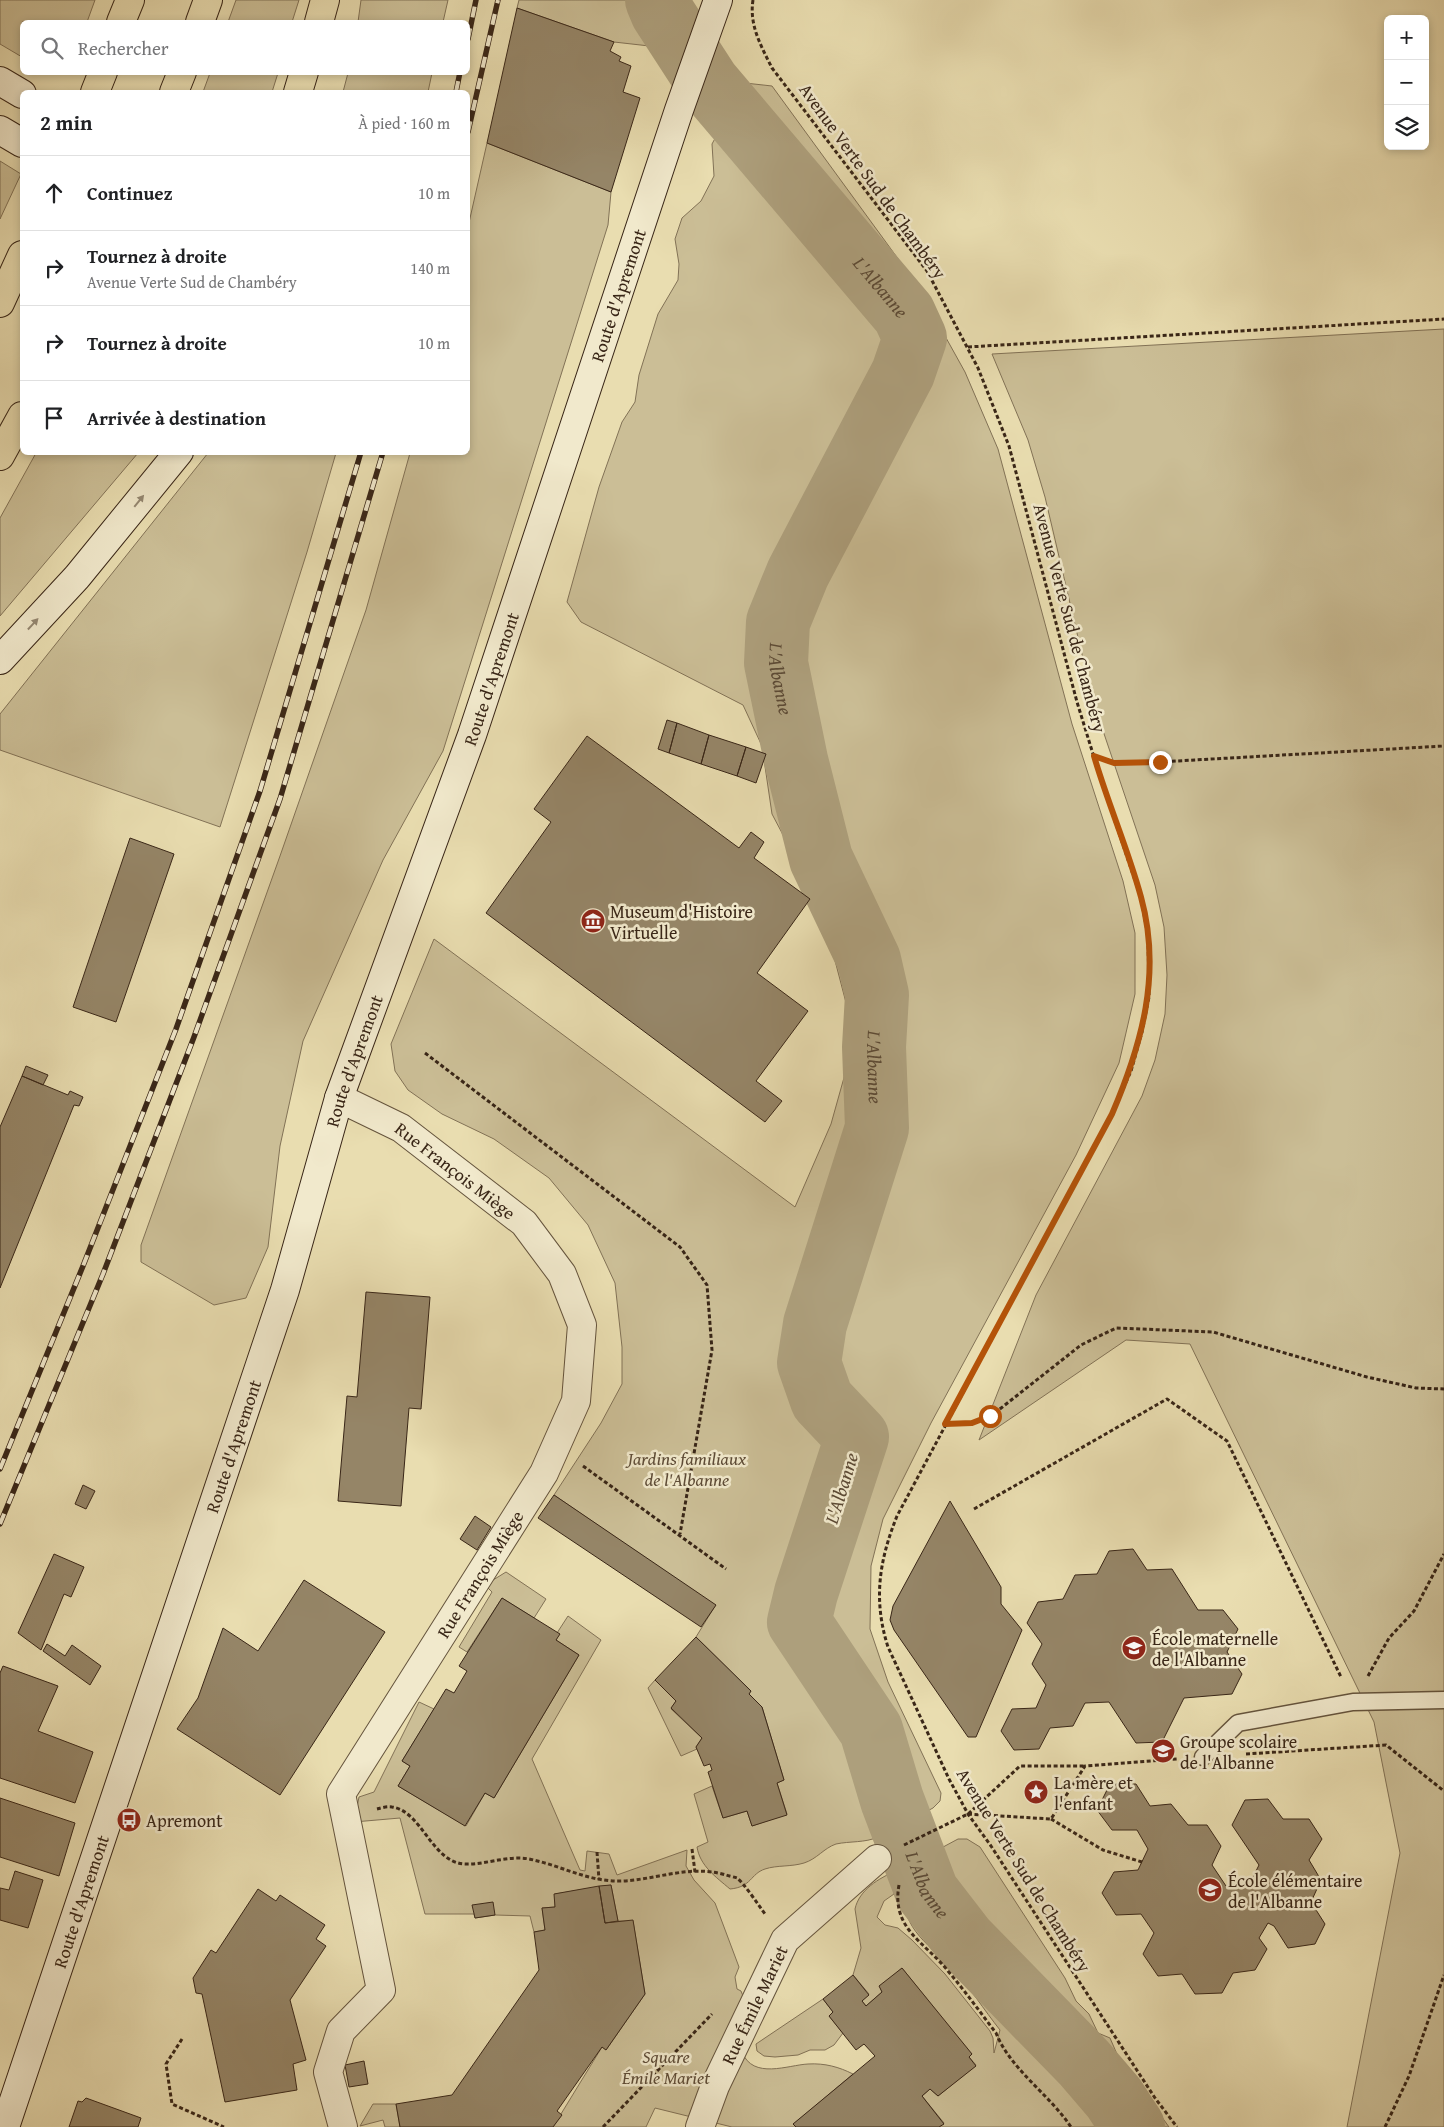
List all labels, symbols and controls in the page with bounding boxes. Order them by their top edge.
map controls [1384,15,1429,150]
button: + [1384,15,1429,60]
search box [20,20,470,75]
icon: search [38,34,66,62]
text: Rechercher [78,34,169,62]
button: − [1384,60,1429,105]
street label: Avenue Verte Sud de Chambéry [793,78,953,284]
button: layers [1384,105,1429,150]
text: 2 min [40,107,92,138]
text: À pied · 160 m [358,111,450,135]
icon: ahead [40,179,68,207]
text: Continuez [87,179,173,207]
text: 10 m [418,181,450,205]
street label: Route d'Apremont [583,224,653,365]
text: Tournez à droite [87,242,227,270]
water label: L'Albanne [846,249,915,324]
icon: right [40,254,68,282]
text: 140 m [410,256,450,280]
text: Avenue Verte Sud de Chambéry [87,270,297,294]
icon: right [40,329,68,357]
text: Tournez à droite [87,329,227,357]
text: 10 m [418,331,450,355]
icon: arrive [40,404,68,432]
text: Arrivée à destination [87,404,266,432]
one-way arrow [134,495,145,508]
street label: Avenue Verte Sud de Chambéry [1026,501,1114,735]
street label: Route d'Apremont [456,608,526,749]
one-way arrow [27,618,39,630]
water label: L'Albanne [762,641,800,718]
route end [1149,751,1172,774]
place label: Museum d'Histoire Virtuelle [610,898,753,946]
museum icon: Museum d'Histoire Virtuelle [580,908,606,934]
street label: Route d'Apremont [318,990,390,1130]
water label: L'Albanne [860,1029,890,1105]
street label: Rue François Miège [390,1115,522,1226]
street label: Route d'Apremont [198,1375,268,1516]
route start [979,1405,1002,1428]
park label: Jardins familiaux de l'Albanne [625,1445,747,1493]
water label: L'Albanne [817,1449,865,1528]
street label: Rue François Miège [430,1505,530,1643]
place label: École maternelle de l'Albanne [1152,1625,1278,1673]
school or university icon: École maternelle de l'Albanne [1121,1635,1147,1661]
place label: Groupe scolaire de l'Albanne [1180,1728,1297,1776]
school or university icon: Groupe scolaire de l'Albanne [1150,1738,1176,1764]
street label: Avenue Verte Sud de Chambéry [950,1763,1098,1977]
place label: La mère et l'enfant [1054,1769,1133,1817]
place icon: La mère et l'enfant [1023,1779,1049,1805]
bus stop icon: Apremont [116,1807,142,1833]
place label: Apremont [146,1807,223,1834]
street label: Route d'Apremont [46,1831,116,1971]
water label: L'Albanne [898,1846,957,1925]
place label: École élémentaire de l'Albanne [1228,1867,1362,1915]
school or university icon: École élémentaire de l'Albanne [1197,1877,1223,1903]
street label: Rue Émile Mariet [714,1940,795,2069]
park label: Square Émile Mariet [621,2043,710,2091]

